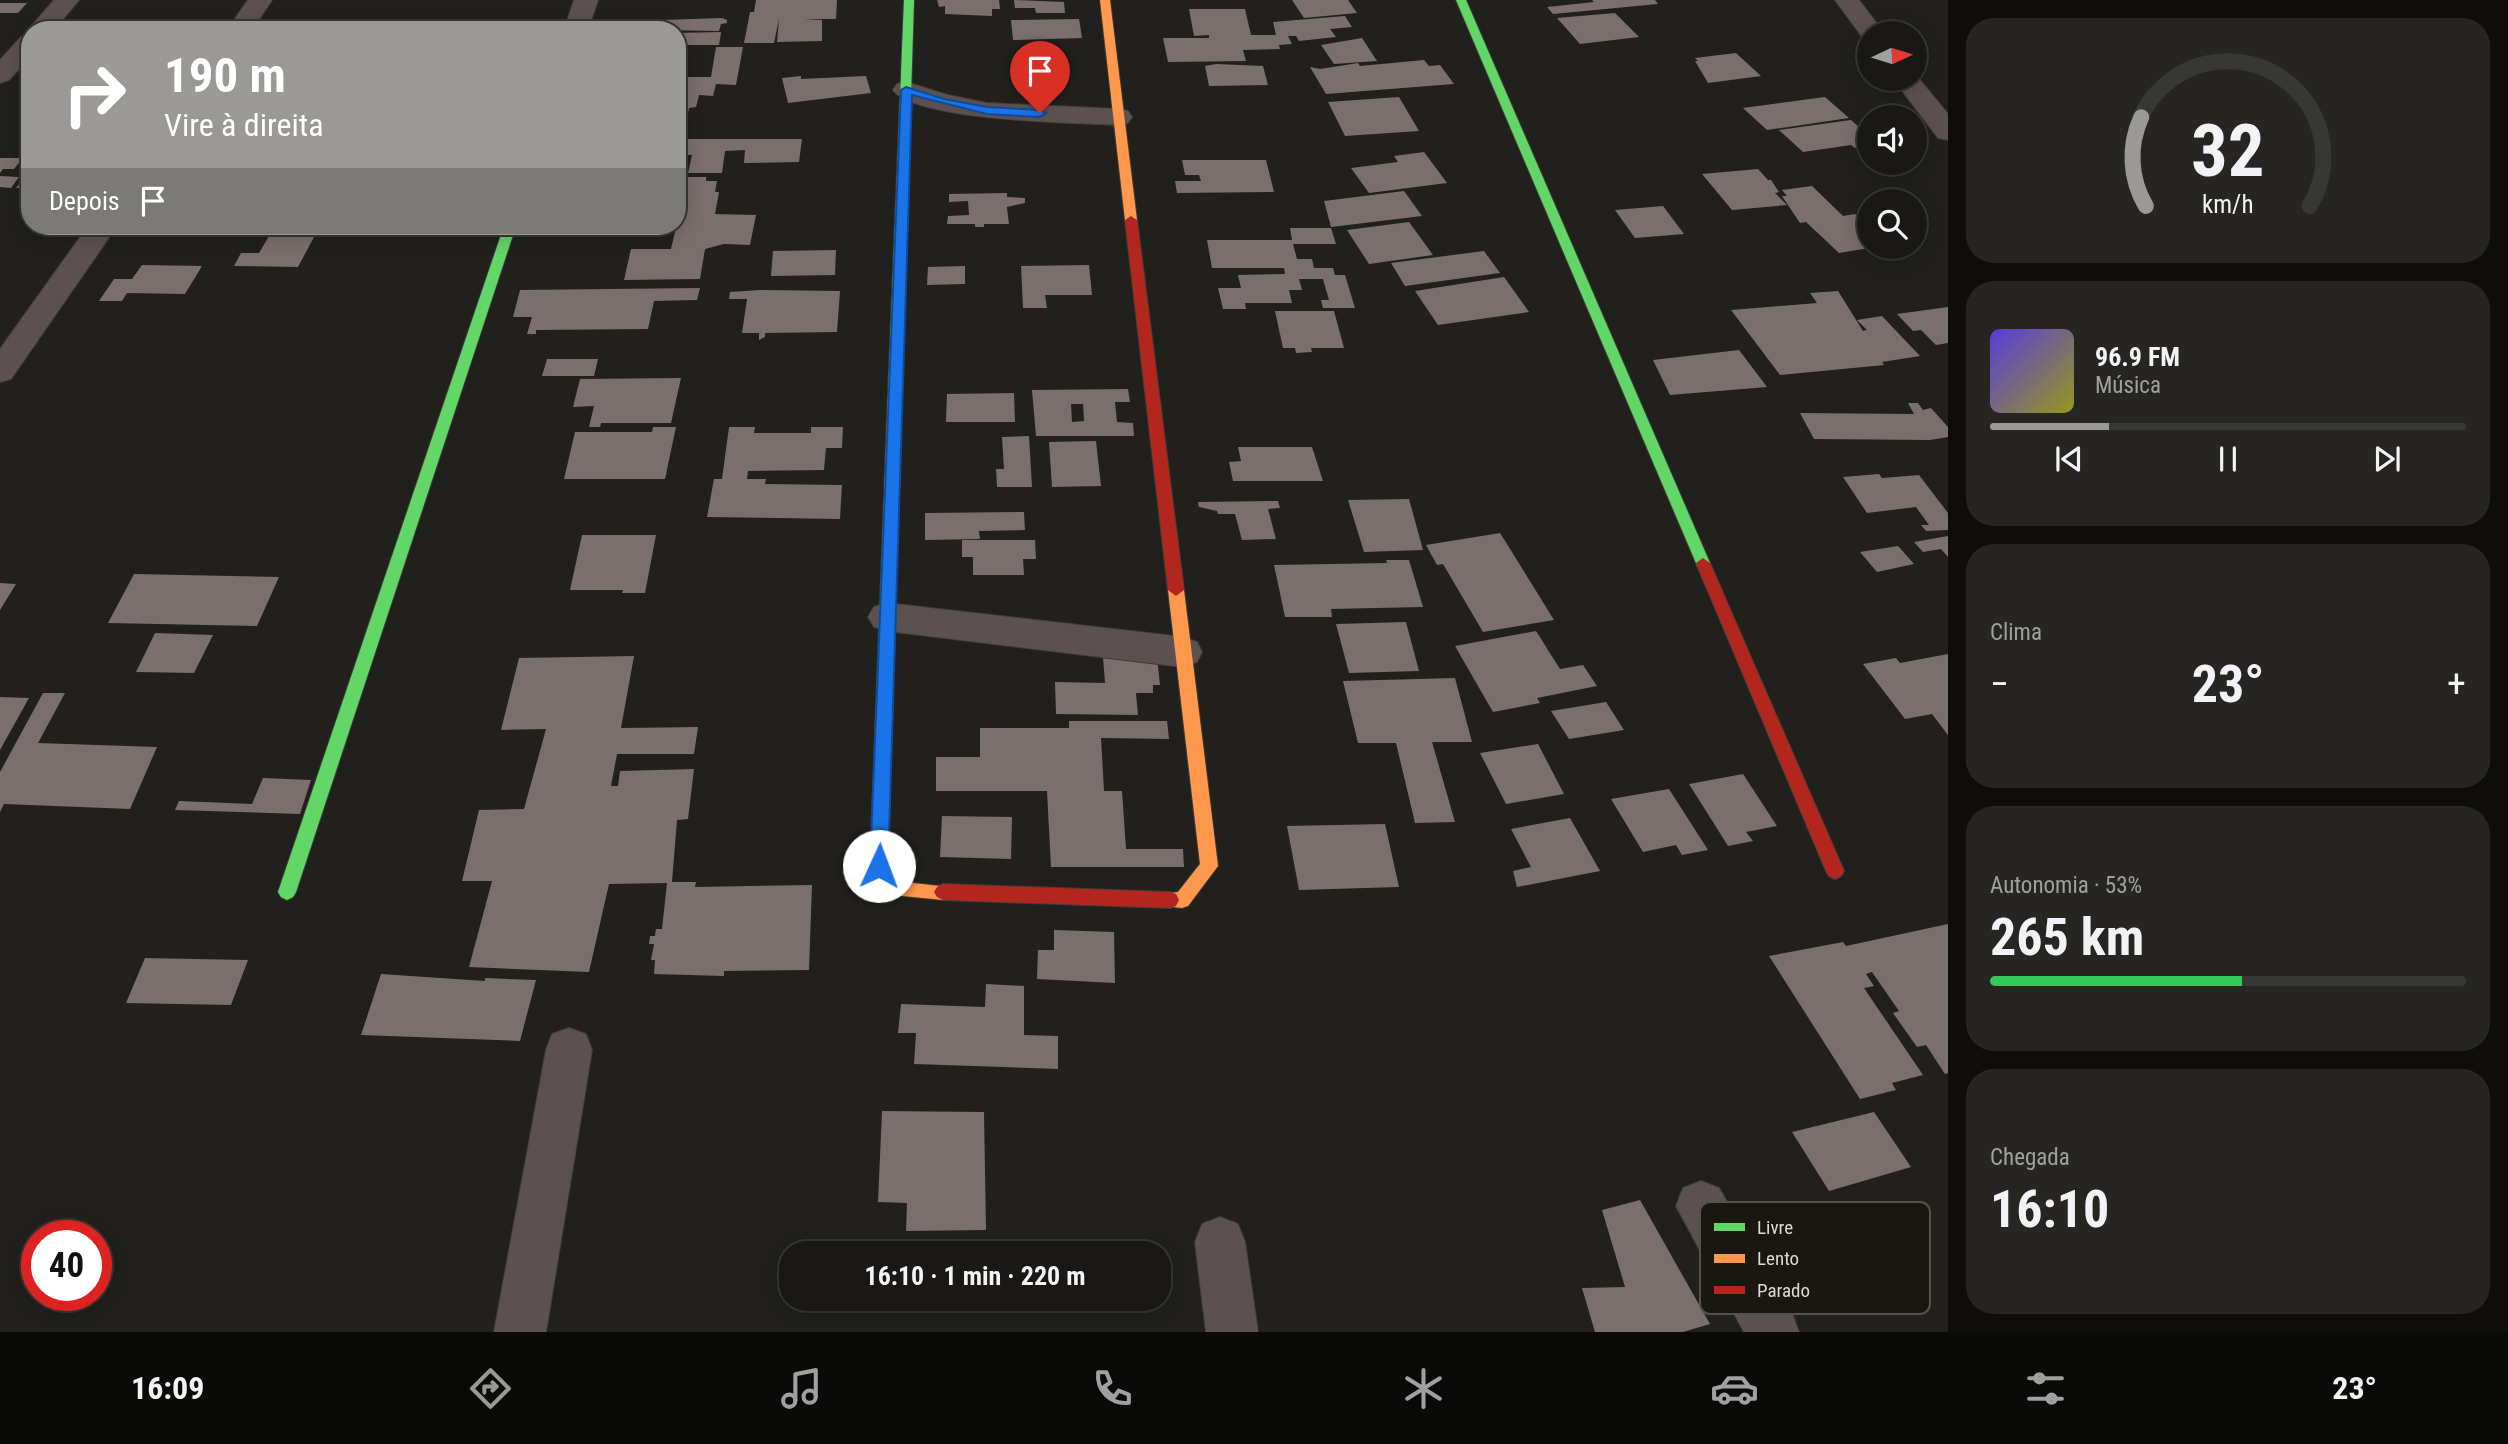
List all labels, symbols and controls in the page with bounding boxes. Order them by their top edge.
north arrow [1857,21,1927,91]
map controls [1857,21,1927,259]
pin [1010,41,1070,113]
text: 190 m [164,47,286,104]
icon: right [49,49,140,140]
icon: arrive [1021,52,1059,90]
button: sound [1857,105,1927,175]
text: Vire à direita [164,106,324,144]
text: 32 [2191,109,2265,195]
icon: arrive [134,182,172,220]
text: Depois [49,186,120,216]
button: search [1857,189,1927,259]
text: km/h [2202,190,2254,219]
text: 96.9 FM [2095,342,2180,372]
text: Música [2095,372,2161,399]
icon: previous [2050,440,2088,478]
icon: pause [2209,440,2247,478]
icon: next [2368,440,2406,478]
text: Clima [1990,619,2042,646]
text: 23° [2192,654,2264,715]
text: − [1990,662,2009,706]
text: + [2447,662,2466,706]
position arrow [842,829,916,903]
text: Autonomia · 53% [1990,872,2142,899]
text: 265 km [1990,907,2144,968]
text: Chegada [1990,1144,2070,1171]
text: 16:10 [1990,1179,2109,1240]
legend [1700,1202,1930,1314]
text: Livre [1757,1216,1793,1239]
speed limit sign: 40 [21,1220,112,1311]
text: Lento [1757,1247,1799,1270]
text: 16:10 · 1 min · 220 m [865,1261,1085,1291]
text: Parado [1757,1279,1810,1302]
icon: directions [466,1364,515,1413]
icon: music [777,1364,826,1413]
icon: phone [1088,1364,1137,1413]
icon: climate [1399,1364,1448,1413]
icon: car [1710,1364,1759,1413]
icon: filters [2021,1364,2070,1413]
text: 16:09 [131,1369,204,1407]
text: 23° [2332,1369,2377,1407]

